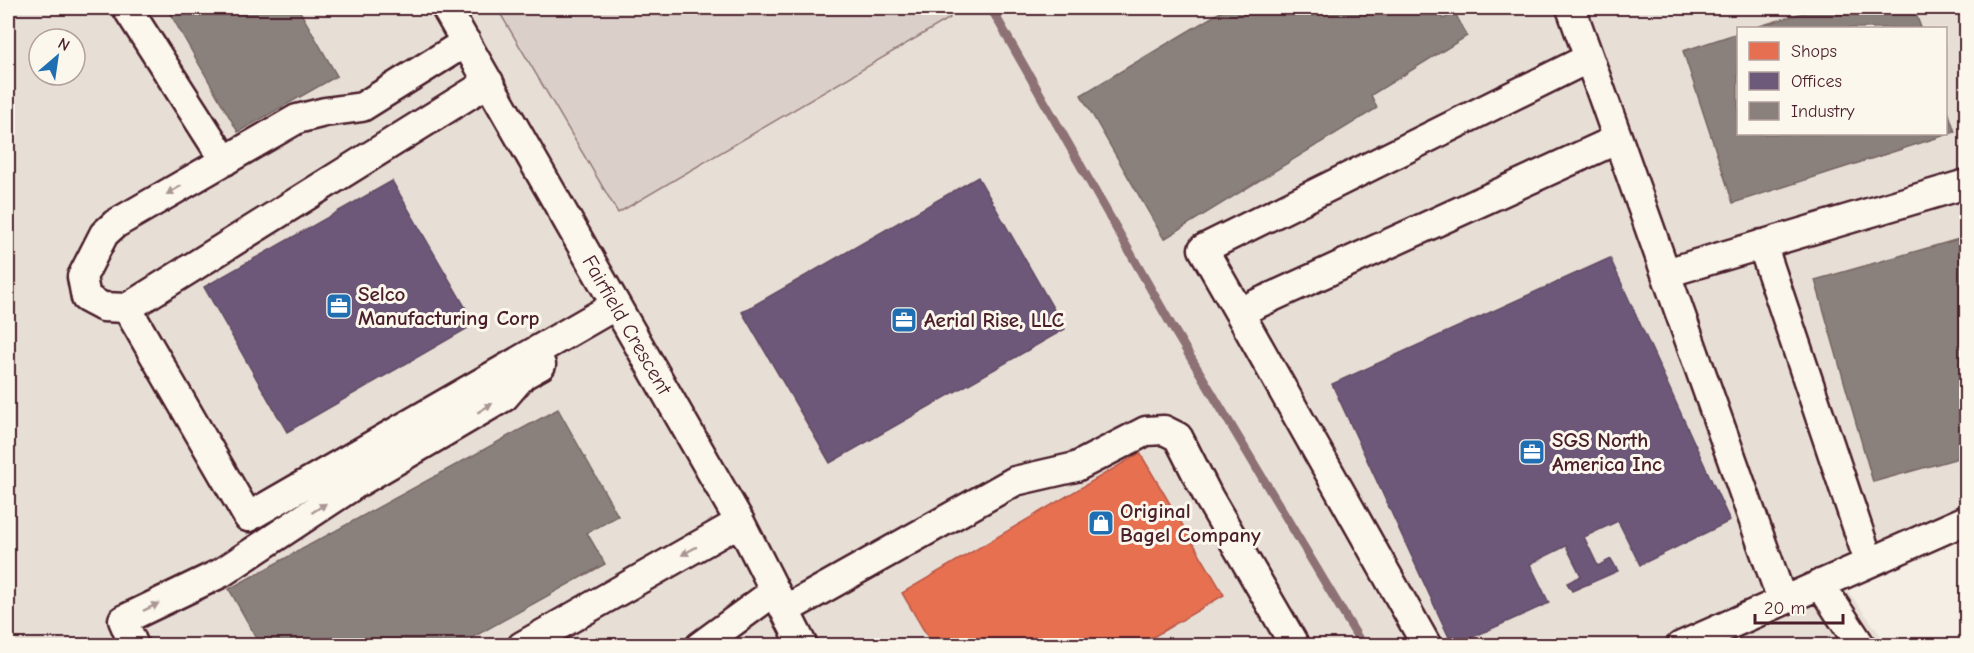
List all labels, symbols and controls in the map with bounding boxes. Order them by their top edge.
north arrow [27,27,87,87]
legend [1737,27,1947,135]
text: N [55,34,73,55]
text: Shops [1791,41,1837,62]
text: Offices [1791,71,1842,92]
text: Industry [1791,101,1856,122]
one-way arrow [165,185,182,195]
street label: Fairfield Crescent [577,251,677,400]
place label: Selco Manufacturing Corp [358,282,539,330]
office icon: Selco Manufacturing Corp [324,291,354,321]
office icon: Aerial Rise, LLC [889,305,919,335]
place label: Aerial Rise, LLC [924,308,1064,332]
one-way arrow [477,402,493,413]
place label: SGS North America Inc [1552,428,1662,476]
office icon: SGS North America Inc [1517,437,1547,467]
place label: Original Bagel Company [1120,499,1261,547]
one-way arrow [310,503,327,514]
shop icon: Original Bagel Company [1086,508,1116,538]
one-way arrow [680,546,697,556]
scale bar [1755,587,1844,625]
text: 20 m [1764,598,1805,619]
one-way arrow [142,602,159,611]

